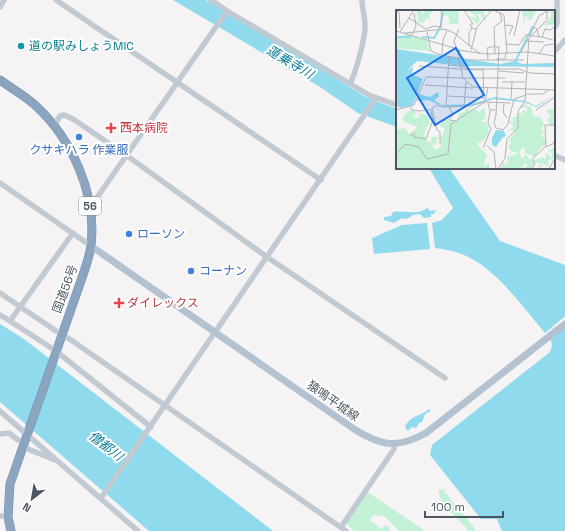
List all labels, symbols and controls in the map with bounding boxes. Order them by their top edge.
inset map [396,10,555,169]
place label: 道の駅みしょうMIC [29,38,134,54]
marker: 道の駅みしょうMIC [16,41,26,51]
water label: 蓮乗寺川 [263,41,318,84]
place label: 西本病院 [120,120,168,136]
marker: 西本病院 [105,122,117,134]
marker: クサキハラ 作業服 [74,132,84,142]
place label: クサキハラ 作業服 [29,142,129,158]
road number: 56 [79,197,101,215]
place label: ローソン [137,226,185,242]
marker: ローソン [124,229,134,239]
street label: 国道56号 [49,263,81,315]
place label: コーナン [199,263,247,279]
marker: コーナン [186,266,196,276]
place label: ダイレックス [127,295,199,311]
marker: ダイレックス [114,298,124,308]
street label: 猿鳴平城線 [304,377,362,425]
water label: 僧都川 [85,427,128,466]
north arrow [12,479,52,519]
scale bar [425,493,503,519]
text: 100 m [431,499,465,515]
text: N [20,500,34,515]

